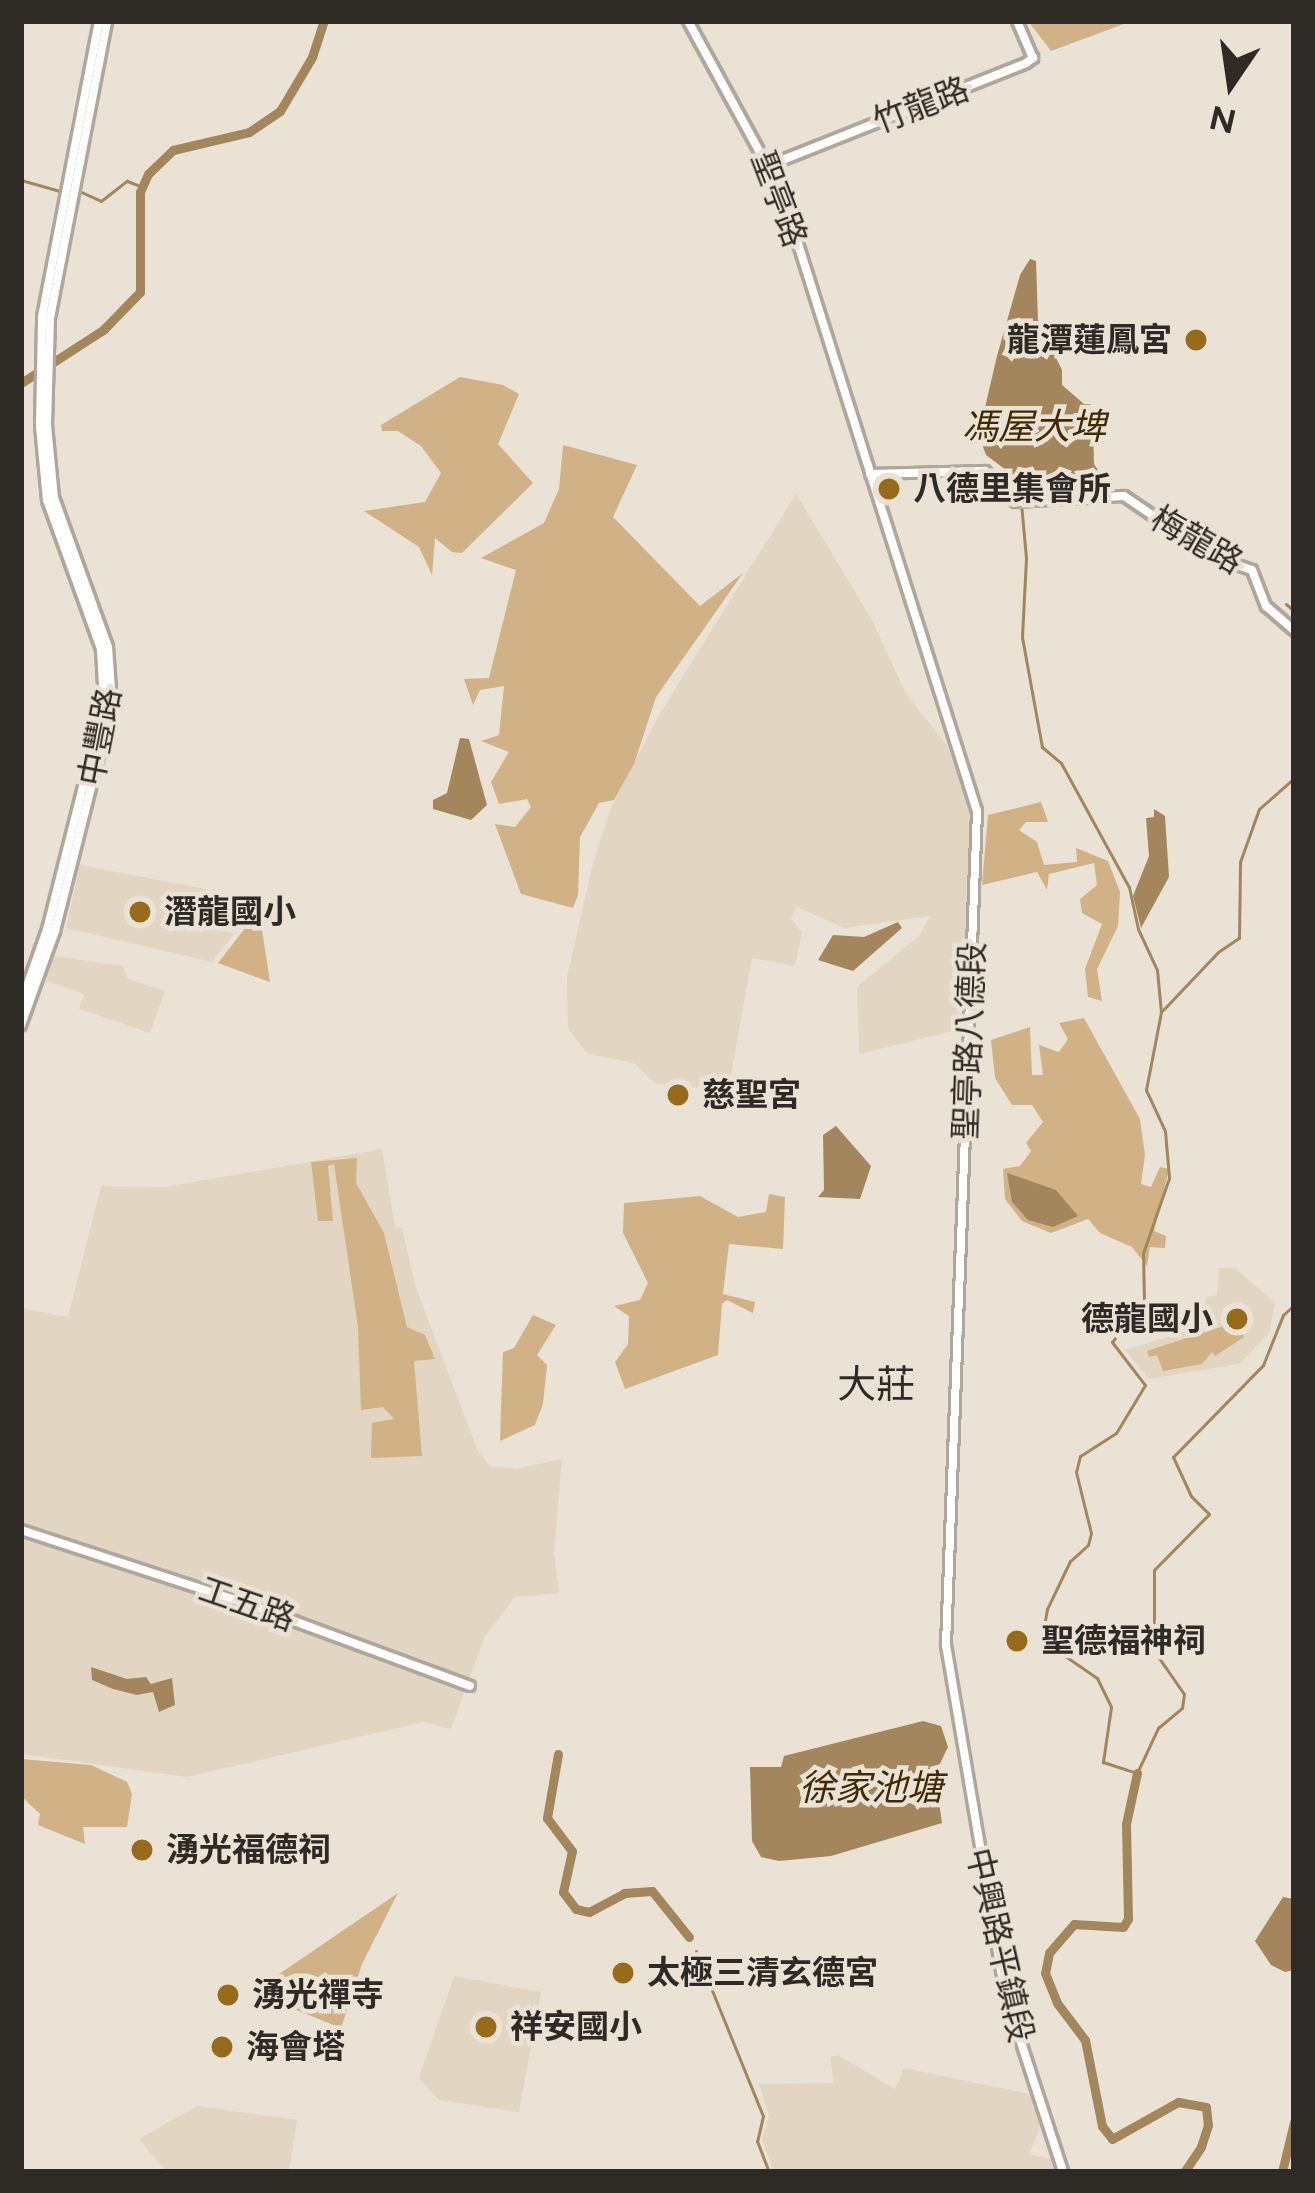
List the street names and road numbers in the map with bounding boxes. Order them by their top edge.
street label: 竹龍路 [868,69,974,141]
street label: 聖亭路 [743,146,815,252]
street label: 梅龍路 [1144,498,1250,582]
street label: 中豐路 [71,685,129,789]
street label: 聖亭路八德段 [946,941,992,1141]
street label: 工五路 [194,1569,300,1639]
street label: 中興路平鎮段 [958,1844,1042,2046]

